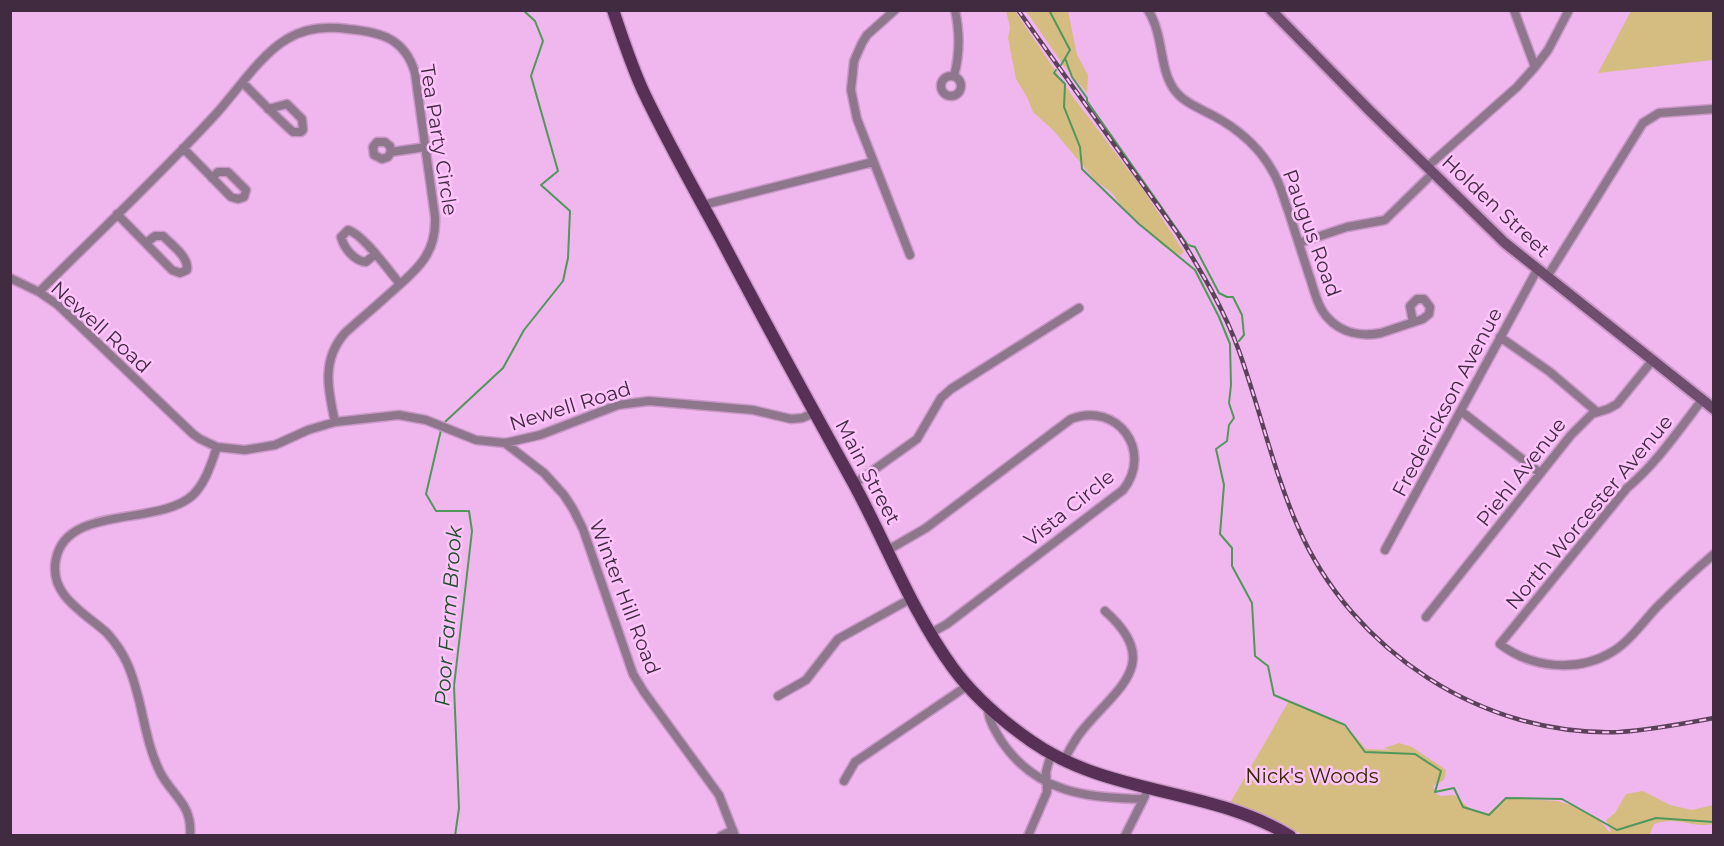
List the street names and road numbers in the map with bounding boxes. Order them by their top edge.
street label: Tea Party Circle [415,63,463,217]
street label: Holden Street [1437,150,1555,262]
street label: Paugus Road [1278,166,1346,300]
street label: Newell Road [46,276,156,378]
street label: Frederickson Avenue [1387,303,1507,501]
street label: Newell Road [506,376,634,436]
street label: North Worcester Avenue [1500,410,1678,614]
street label: Piehl Avenue [1471,413,1571,531]
street label: Main Street [830,415,906,529]
street label: Vista Circle [1019,464,1119,552]
street label: Winter Hill Road [584,516,666,678]

